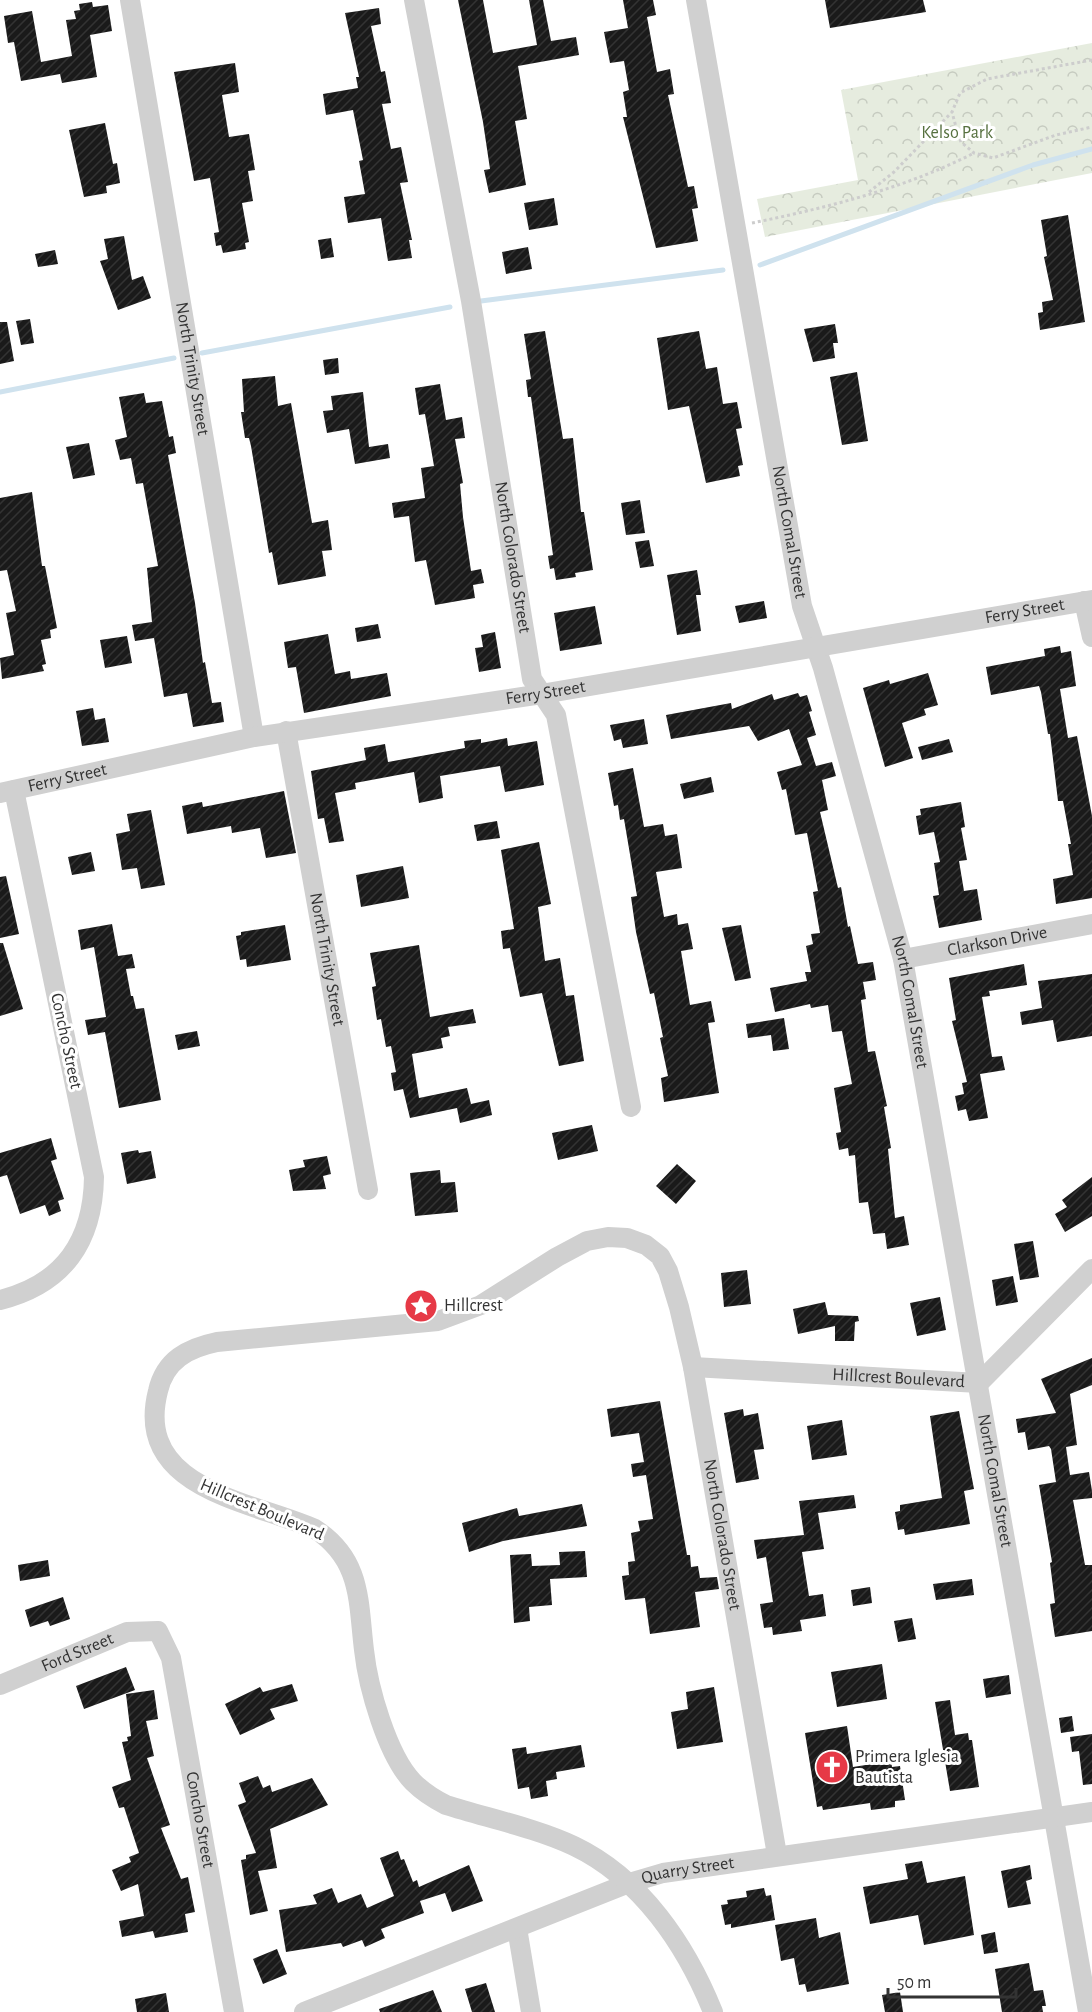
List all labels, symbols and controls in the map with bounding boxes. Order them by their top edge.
park label: Kelso Park [921,124,994,142]
street label: North Trinity Street [172,301,212,437]
street label: North Comal Street [769,464,810,600]
street label: North Colorado Street [491,480,533,635]
street label: Ferry Street [984,596,1066,627]
street label: Ferry Street [505,678,587,708]
street label: Ferry Street [26,761,109,796]
street label: North Trinity Street [306,891,348,1028]
street label: Clarkson Drive [946,923,1049,960]
street label: North Comal Street [888,934,931,1070]
street label: Concho Street [47,991,85,1091]
place icon: Hillcrest [403,1288,439,1324]
place label: Hillcrest [444,1297,503,1315]
street label: Hillcrest Boulevard [832,1366,965,1391]
street label: North Comal Street [974,1413,1015,1549]
street label: North Colorado Street [700,1458,744,1612]
street label: Hillcrest Boulevard [197,1476,327,1544]
street label: Ford Street [39,1630,116,1676]
place label: Primera Iglesia Bautista [855,1748,959,1787]
church icon: Primera Iglesia Bautista [814,1749,850,1785]
street label: Concho Street [182,1770,217,1870]
street label: Quarry Street [639,1854,736,1888]
scale bar [888,1961,1016,1999]
text: 50 m [897,1974,931,1992]

